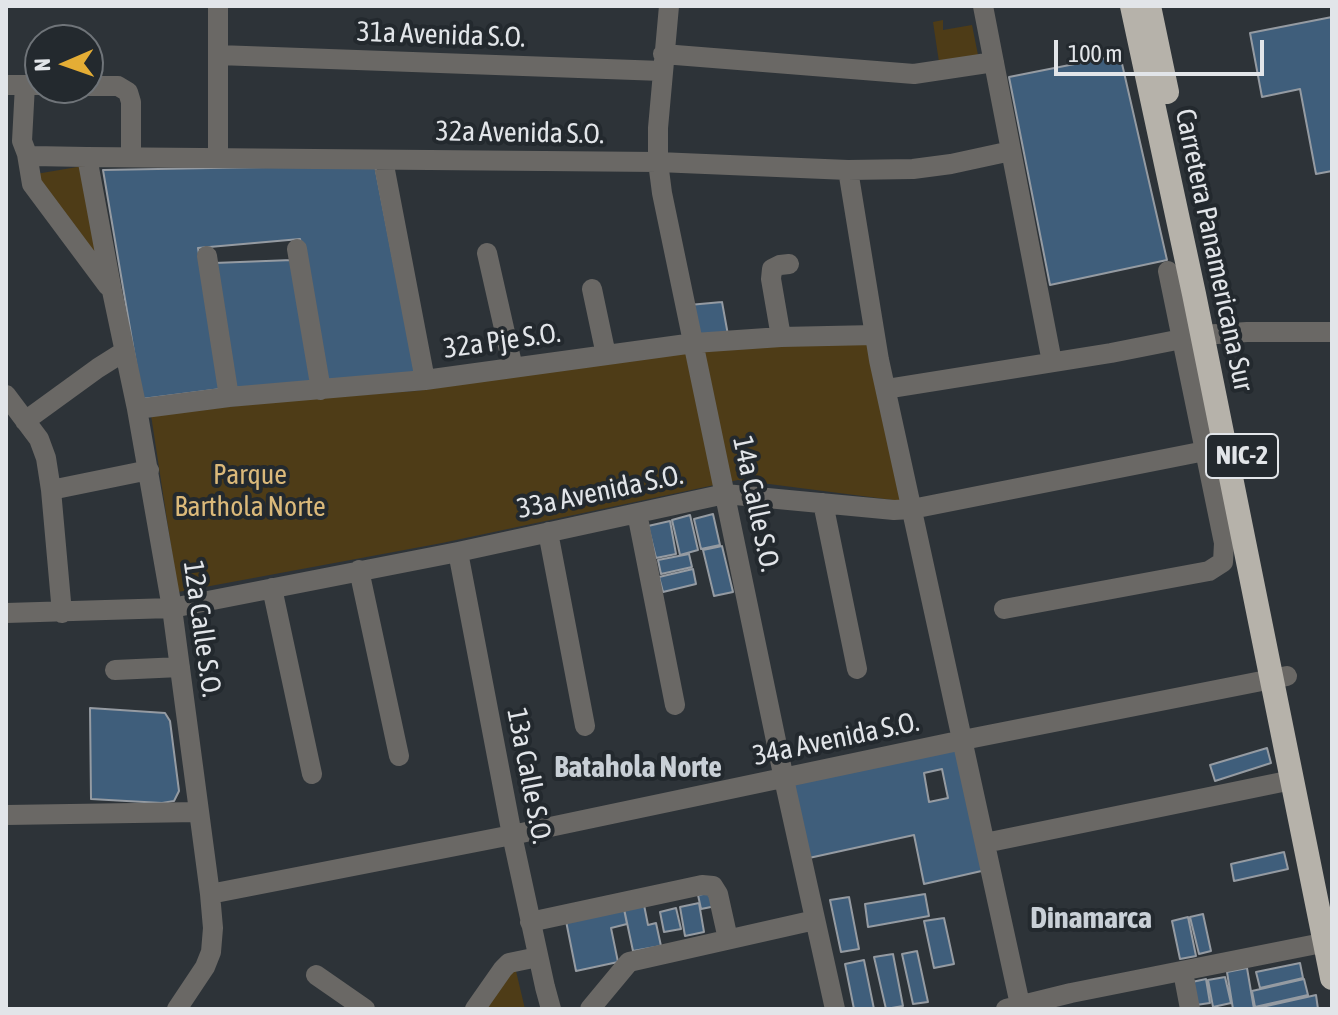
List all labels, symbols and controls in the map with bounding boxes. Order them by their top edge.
street label: 31a Avenida S.O. [356,15,526,55]
north arrow [24,24,104,104]
scale bar [1058,24,1268,74]
text: 100 m [1068,40,1122,67]
text: N [29,58,55,72]
street label: Carretera Panamericana Sur [1168,106,1260,394]
street label: 32a Avenida S.O. [435,115,605,151]
street label: 32a Pje S.O. [442,316,562,366]
street label: 14a Calle S.O. [725,433,787,575]
road number: NIC-2 [1206,434,1278,478]
park label: Parque Barthola Norte [174,458,326,524]
street label: 33a Avenida S.O. [514,458,686,526]
street label: 12a Calle S.O. [176,559,228,699]
street label: 13a Calle S.O. [499,705,559,847]
street label: 34a Avenida S.O. [750,705,922,773]
district label: Batahola Norte [554,750,722,786]
district label: Dinamarca [1030,901,1152,937]

